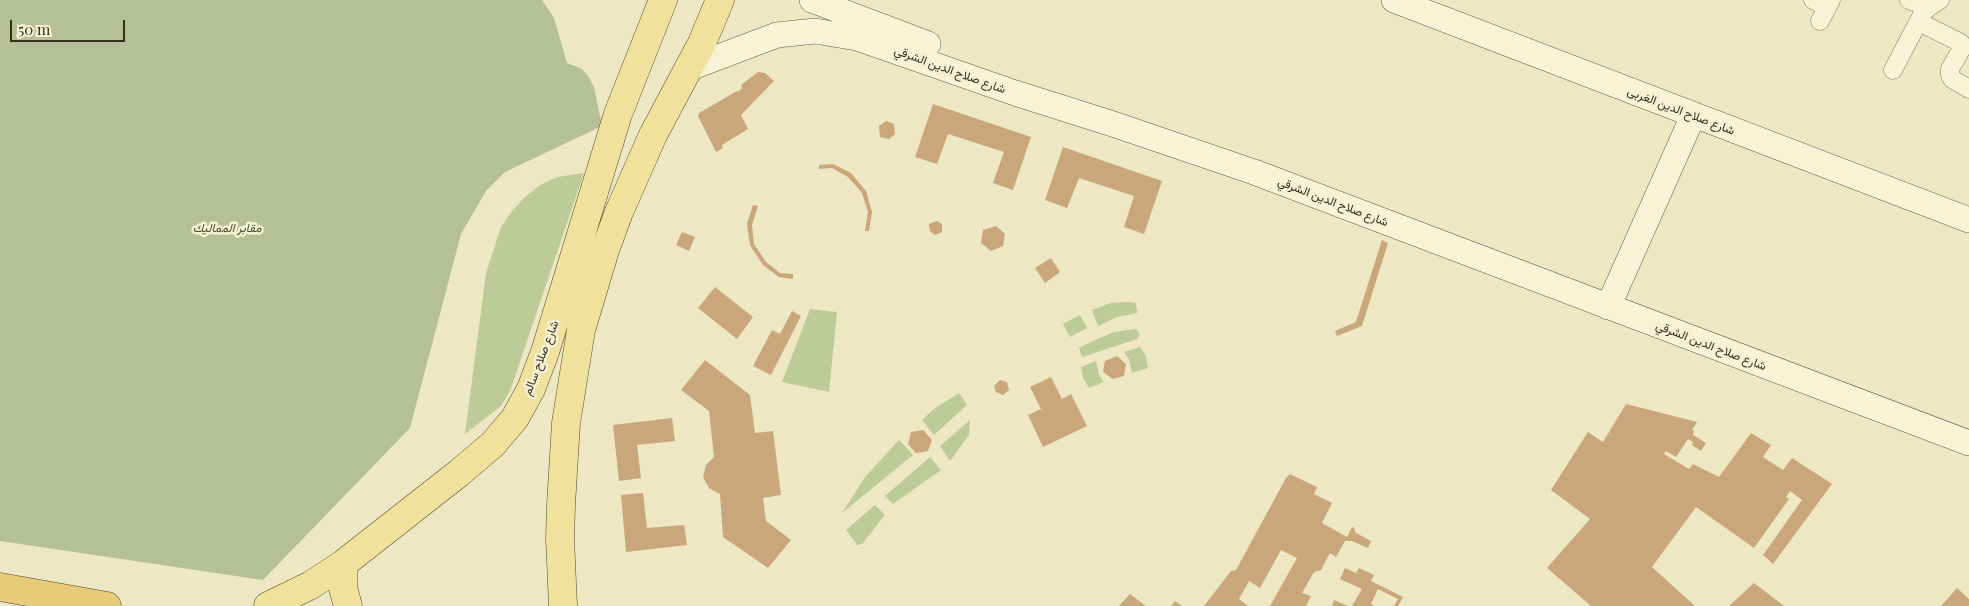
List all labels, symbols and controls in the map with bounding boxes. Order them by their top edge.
scale bar [12,10,128,42]
text: 50 m [18,19,50,39]
street label: شارع صلاح الدين الشرقي [892,43,1008,97]
street label: شارع صلاح الدين الغربى [1625,84,1737,138]
street label: شارع صلاح الدين الشرقي [1276,174,1390,230]
park label: مقابر المماليك [193,221,261,235]
street label: شارع صلاح الدين الشرقي [1654,318,1768,374]
street label: شارع صلاح سالم [520,319,562,397]

